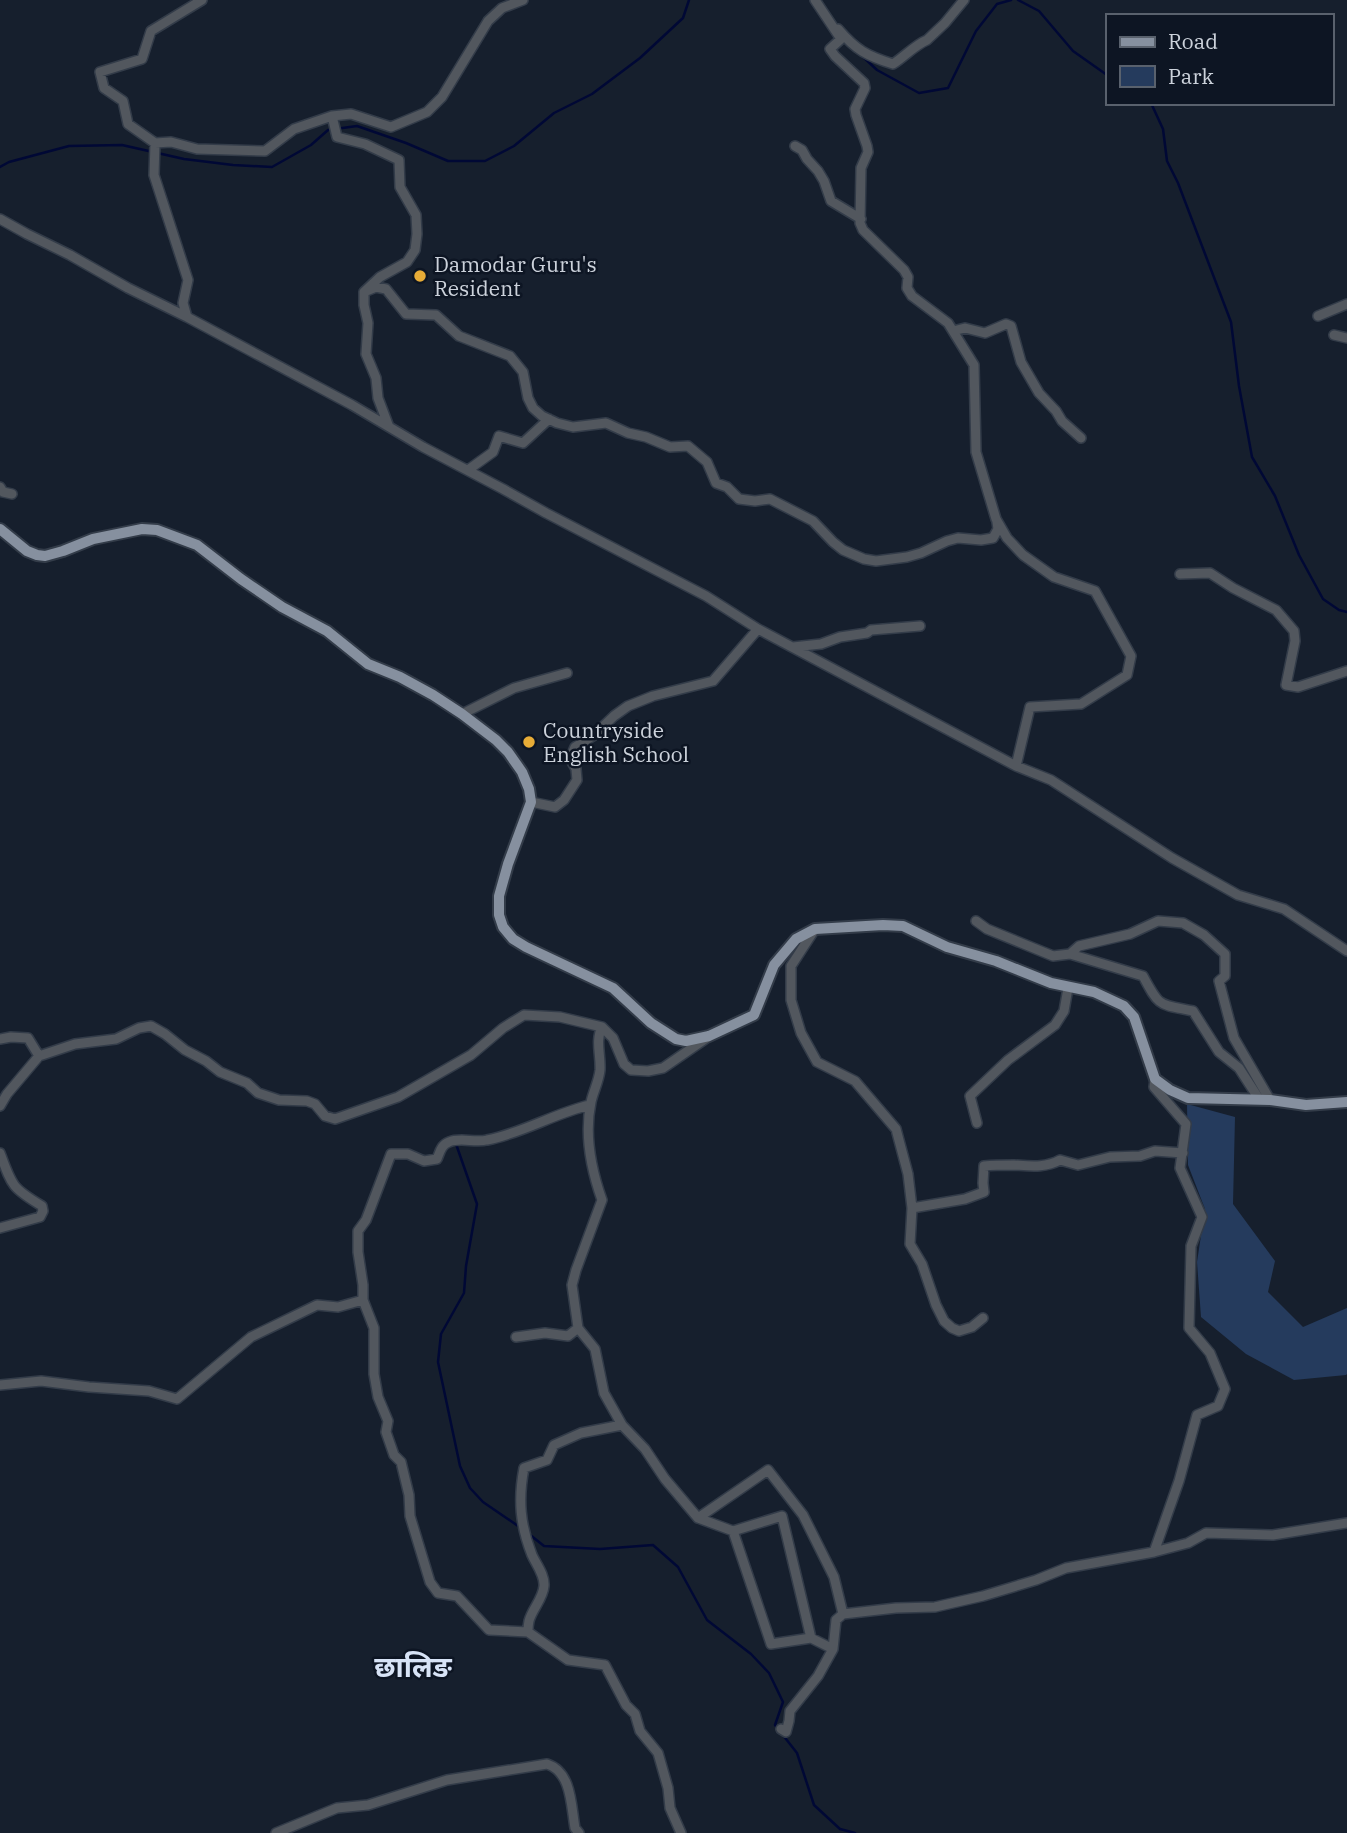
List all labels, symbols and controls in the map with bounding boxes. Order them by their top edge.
legend [1106,14,1333,105]
text: Road [1168,27,1218,55]
text: Park [1168,62,1215,90]
place label: Damodar Guru's Resident [434,250,597,302]
marker: Damodar Guru's Resident [412,268,428,284]
place label: Countryside English School [543,716,689,768]
marker: Countryside English School [521,734,537,750]
district label: छालिङ [374,1648,453,1685]

